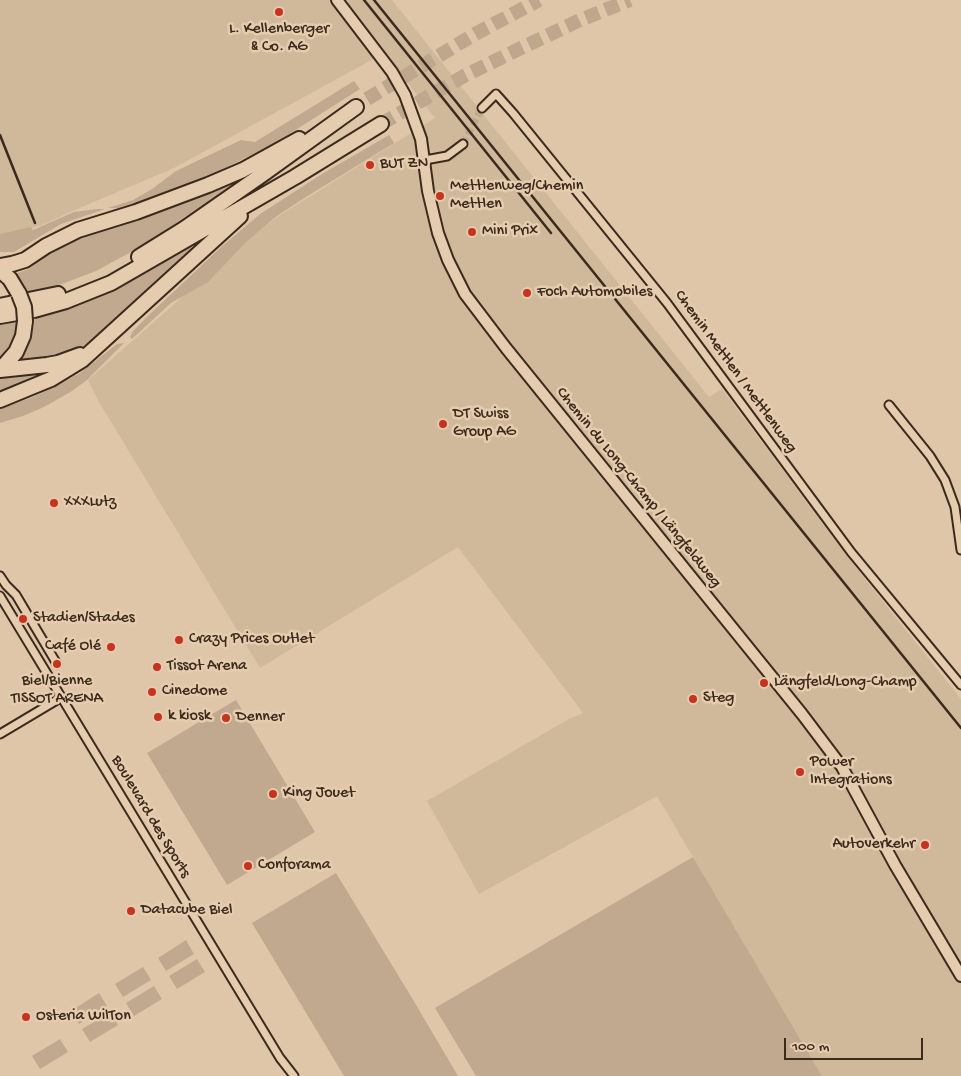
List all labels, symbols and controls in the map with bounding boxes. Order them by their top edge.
marker: L. Kellenberger & Co. AG [273,6,285,18]
place label: L. Kellenberger & Co. AG [229,20,329,58]
place label: BUT ZN [380,155,428,175]
marker: BUT ZN [364,159,376,171]
place label: Mettlenweg/Chemin Mettlen [450,177,583,215]
marker: Mettlenweg/Chemin Mettlen [434,190,446,202]
place label: Mini Prix [482,222,538,242]
marker: Mini Prix [466,226,478,238]
place label: Foch Automobiles [537,283,652,303]
marker: Foch Automobiles [521,287,533,299]
street label: Chemin Mettlen / Mettlenweg [669,287,801,457]
street label: Chemin du Long-Champ / Längfeldweg [551,384,725,592]
place label: DT Swiss Group AG [453,405,516,443]
marker: DT Swiss Group AG [437,418,449,430]
place label: XXXLutz [64,493,116,513]
marker: XXXLutz [48,497,60,509]
place label: Stadien/Stades [33,609,135,629]
marker: Stadien/Stades [17,613,29,625]
place label: Crazy Prices Outlet [189,630,314,650]
marker: Crazy Prices Outlet [173,634,185,646]
place label: Café Olé [45,637,101,657]
marker: Café Olé [105,641,117,653]
place label: Tissot Arena [167,657,247,677]
marker: Biel/Bienne TISSOT ARENA [51,658,63,670]
marker: Tissot Arena [151,661,163,673]
place label: Biel/Bienne TISSOT ARENA [11,672,103,710]
place label: Längfeld/Long-Champ [774,673,917,693]
marker: Längfeld/Long-Champ [758,677,770,689]
place label: Cinedome [162,682,227,702]
marker: Cinedome [146,686,158,698]
place label: Steg [703,689,734,709]
marker: Steg [687,693,699,705]
place label: k kiosk [168,707,211,727]
place label: Denner [236,708,284,728]
marker: k kiosk [152,711,164,723]
marker: Denner [220,712,232,724]
street label: Boulevard des Sports [106,752,194,882]
place label: Power Integrations [810,753,892,791]
marker: Power Integrations [794,766,806,778]
place label: King Jouet [283,784,355,804]
marker: King Jouet [267,788,279,800]
place label: Autoverkehr [833,835,915,855]
marker: Autoverkehr [919,839,931,851]
place label: Conforama [258,856,331,876]
marker: Conforama [242,860,254,872]
place label: Datacube Biel [141,901,233,921]
marker: Datacube Biel [125,905,137,917]
place label: Osteria WilTon [36,1007,131,1027]
marker: Osteria WilTon [20,1011,32,1023]
scale bar [786,1028,925,1060]
text: 100 m [792,1038,829,1056]

